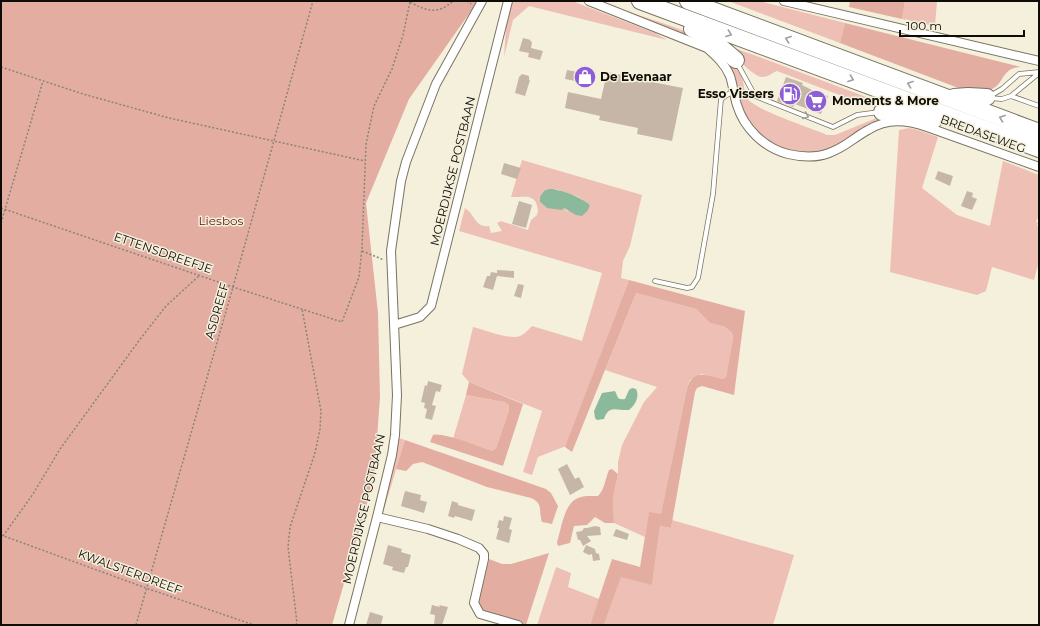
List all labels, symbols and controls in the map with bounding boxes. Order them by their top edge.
scale bar [900,12,1024,38]
text: 100 m [906,18,942,33]
one-way arrow [726,30,733,38]
one-way arrow [785,35,792,43]
shop icon: De Evenaar [572,64,598,90]
place label: De Evenaar [600,69,672,84]
one-way arrow [848,75,855,83]
one-way arrow [907,80,914,89]
fuel station icon: Esso Vissers [777,81,803,107]
place label: Esso Vissers [698,86,775,101]
supermarket icon: Moments & More [803,88,829,114]
place label: Moments & More [832,93,939,108]
street label: MOERDIJKSE POSTBAAN [427,95,478,247]
street label: BREDASEWEG [938,111,1028,156]
one-way arrow [802,112,809,120]
one-way arrow [999,115,1006,123]
park label: Liesbos [199,213,244,228]
street label: ETTENSDREEFJE [112,229,214,276]
street label: ASDREEF [201,280,232,341]
street label: MOERDIJKSE POSTBAAN [339,432,388,585]
street label: KWALSTERDREEF [76,546,185,597]

